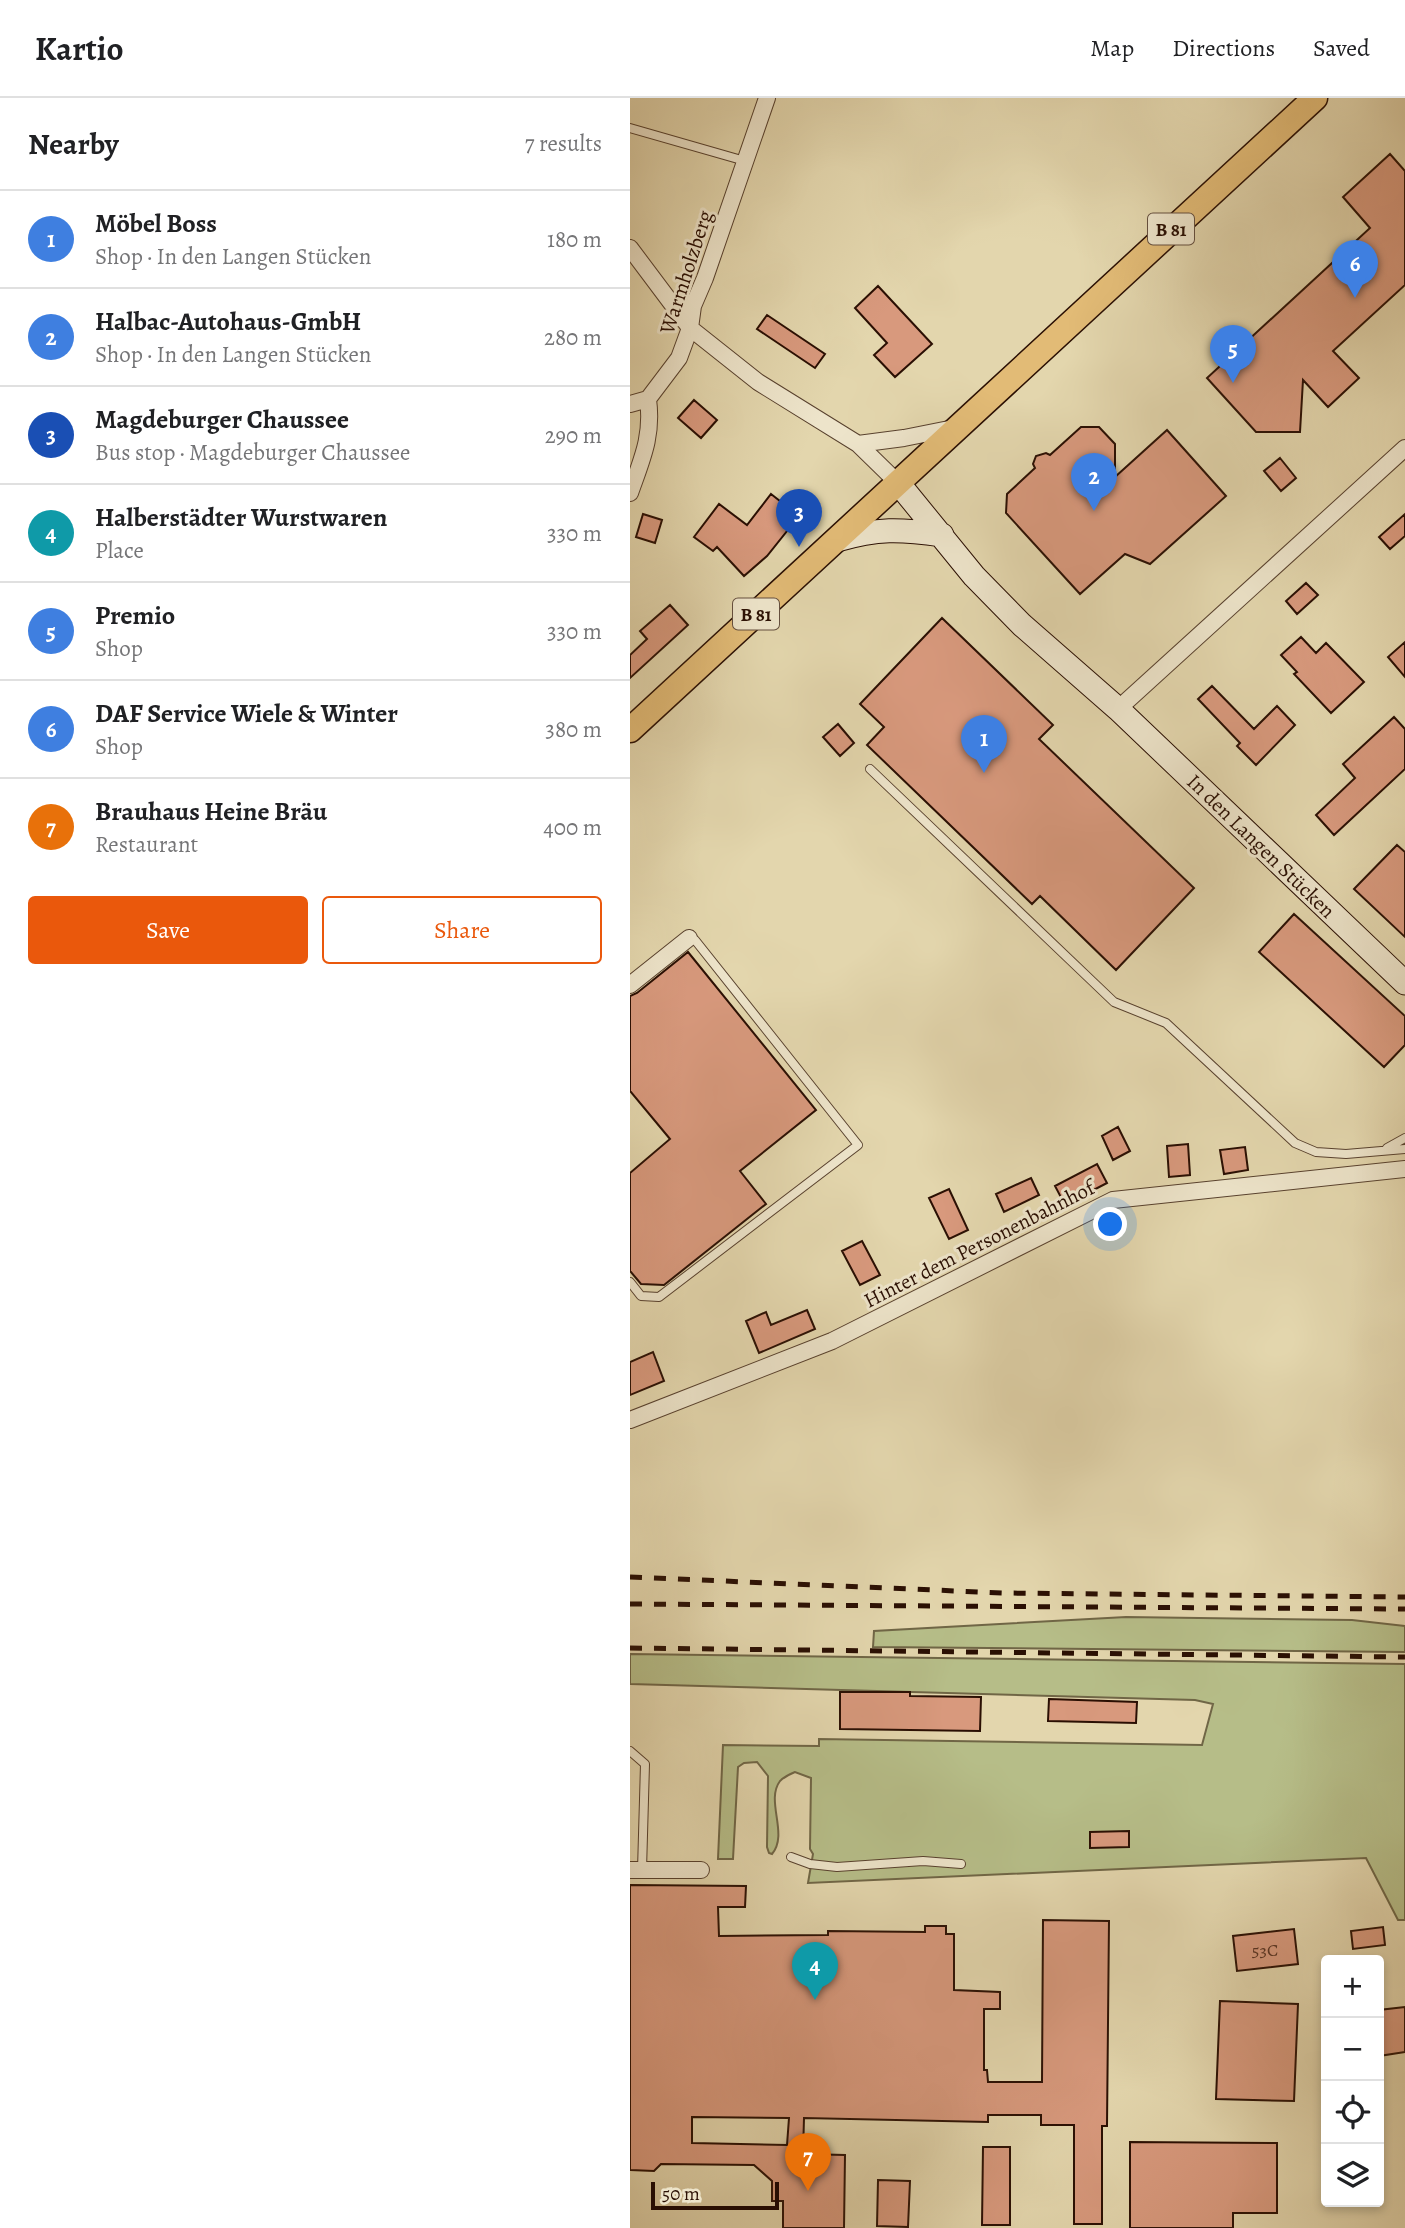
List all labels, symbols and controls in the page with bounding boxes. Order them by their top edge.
text: Kartio [35,26,123,71]
text: Map [1090,32,1134,64]
text: Directions [1172,32,1275,64]
text: Saved [1313,32,1370,64]
text: Nearby [28,124,119,164]
text: 7 results [525,128,602,159]
text: Möbel Boss [95,206,217,241]
street label: Warmholzberg [653,206,719,338]
road number: B 81 [1148,214,1194,244]
text: 1 [47,224,55,255]
text: 180 m [547,224,602,255]
pin: 6 [1332,240,1378,298]
text: Shop · In den Langen Stücken [95,241,371,272]
text: Halbac-Autohaus-GmbH [95,304,361,339]
text: 2 [45,322,57,353]
text: 280 m [544,322,602,353]
pin: 5 [1210,325,1256,383]
text: Shop · In den Langen Stücken [95,339,371,370]
text: Magdeburger Chaussee [95,402,349,437]
text: 3 [46,420,56,451]
text: 290 m [545,420,602,451]
text: Bus stop · Magdeburger Chaussee [95,437,410,468]
pin: 2 [1071,453,1117,511]
pin: 3 [776,489,822,547]
text: Halberstädter Wurstwaren [95,500,387,535]
text: 4 [46,518,56,549]
text: 330 m [547,518,602,549]
text: Place [95,535,144,566]
text: Premio [95,598,175,633]
road number: B 81 [733,598,779,629]
text: 5 [46,616,56,647]
text: 330 m [547,616,602,647]
text: Shop [95,633,143,664]
text: DAF Service Wiele & Winter [95,696,398,731]
text: 6 [46,714,56,745]
text: 380 m [545,714,602,745]
pin: 1 [961,715,1007,773]
text: Shop [95,731,143,762]
street label: In den Langen Stücken [1181,768,1341,924]
text: Brauhaus Heine Bräu [95,794,327,829]
text: 7 [46,812,56,843]
text: 400 m [543,812,602,843]
text: Restaurant [95,829,198,860]
button: Save [28,896,308,964]
button: Share [322,896,602,964]
street label: Hinter dem Personenbahnhof [859,1172,1102,1314]
your location [1093,1207,1127,1241]
house number: 53C [1252,1938,1278,1962]
pin: 4 [792,1942,838,2000]
map controls [1321,1955,1384,2207]
button: + [1321,1955,1384,2018]
button: − [1321,2018,1384,2081]
button: locate [1321,2081,1384,2144]
pin: 7 [785,2133,831,2191]
button: layers [1321,2144,1384,2207]
scale bar [651,2179,779,2211]
text: 50 m [662,2181,700,2207]

